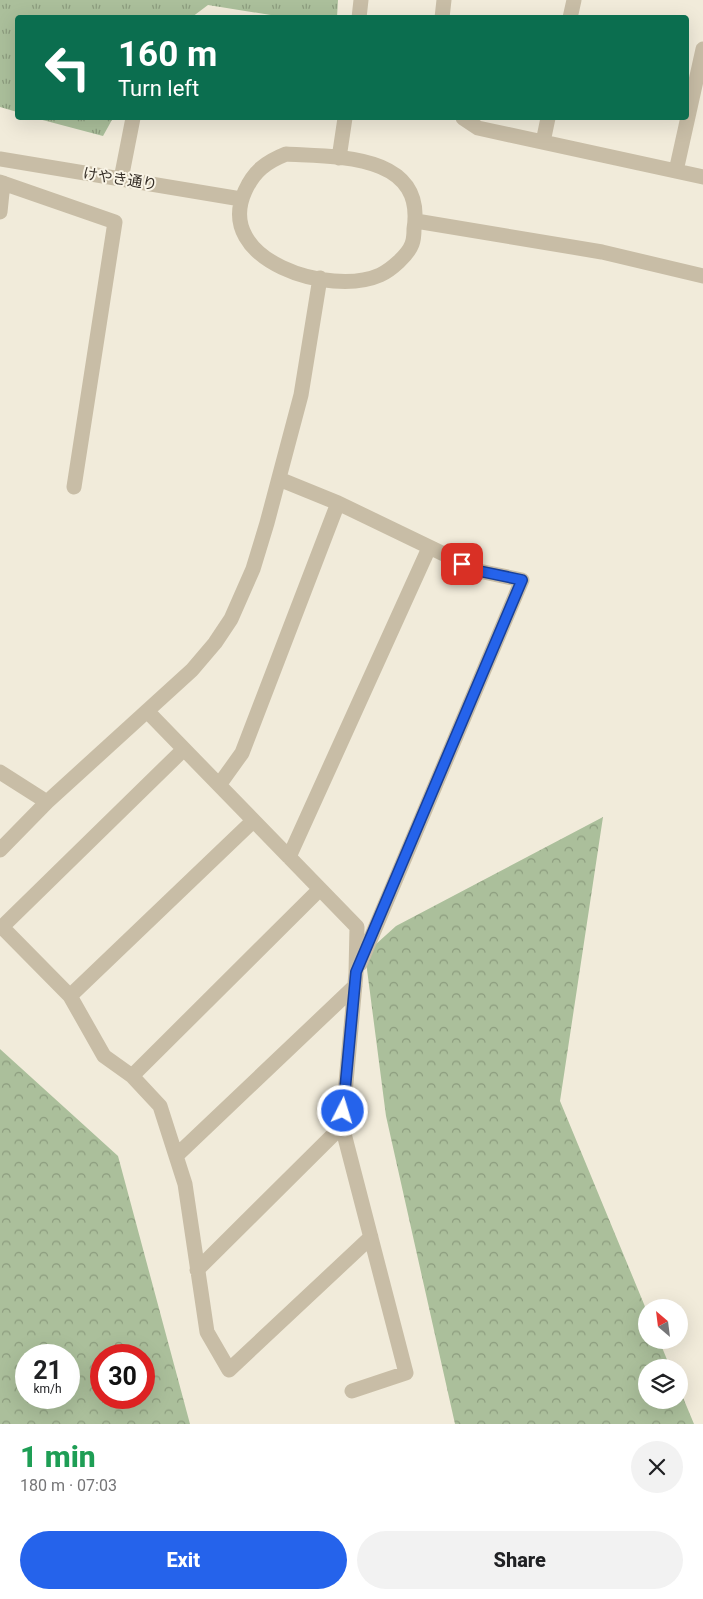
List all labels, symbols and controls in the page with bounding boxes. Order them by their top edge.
text: 160 m [118,34,217,75]
icon: left [35,35,100,100]
text: Turn left [118,76,199,101]
street label: けやき通り [82,164,158,194]
pin [441,543,483,585]
icon: arrive [448,550,476,578]
position arrow [316,1084,368,1136]
north arrow [638,1299,688,1349]
map controls [638,1299,688,1409]
speed limit sign: 30 [90,1344,155,1409]
text: 21 [33,1356,62,1385]
button: layers [638,1359,688,1409]
text: km/h [33,1382,62,1396]
text: 1 min [20,1439,96,1474]
button: close [631,1441,683,1493]
text: 180 m · 07:03 [20,1476,117,1495]
button: Exit [20,1531,347,1589]
button: Share [357,1531,683,1589]

